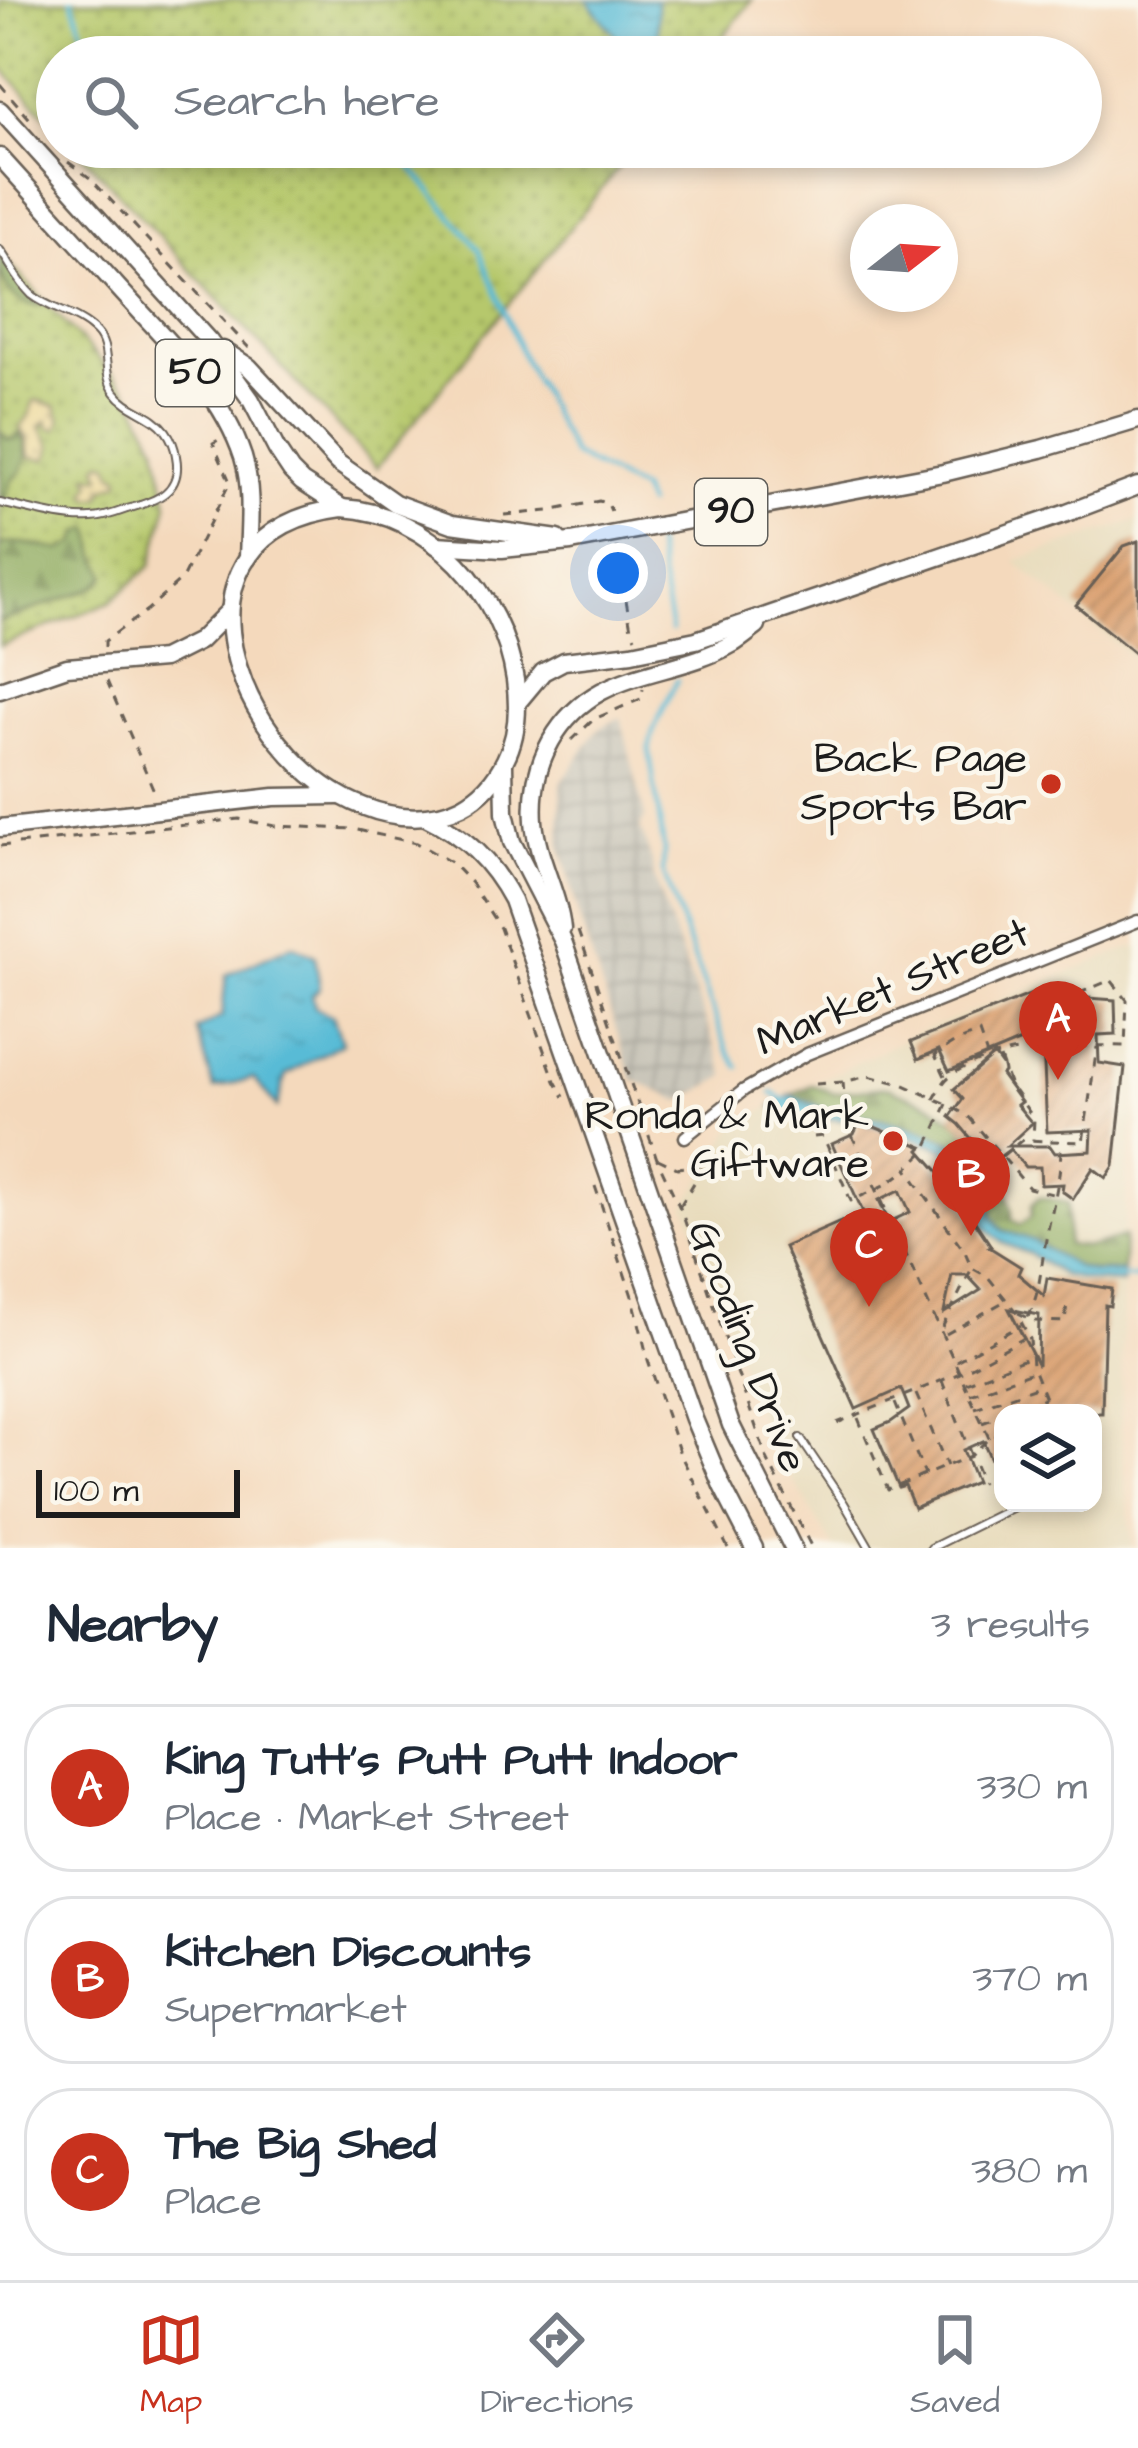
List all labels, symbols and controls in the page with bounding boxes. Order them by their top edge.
search box [36,36,1102,168]
icon: search [78,69,144,135]
text: Search here [174,71,440,133]
north arrow [850,204,958,312]
road number: 50 [156,340,234,406]
road number: 90 [695,479,767,545]
your location [588,543,648,603]
place label: Back Page Sports Bar [801,731,1027,837]
marker: Back Page Sports Bar [1038,771,1064,797]
street label: Market Street [748,904,1038,1072]
pin: A [1019,981,1097,1080]
place label: Ronda & Mark Giftware [585,1088,869,1194]
marker: Ronda & Mark Giftware [880,1128,906,1154]
pin: B [932,1137,1010,1236]
pin: C [830,1208,908,1307]
street label: Gooding Drive [672,1213,822,1481]
map controls [994,1404,1102,1512]
button: layers [994,1404,1102,1512]
scale bar [36,1464,240,1517]
text: 100 m [54,1468,139,1514]
text: Nearby [48,1591,218,1662]
text: 3 results [931,1599,1090,1653]
text: King Tutt's Putt Putt Indoor [165,1730,738,1792]
text: A [78,1761,102,1815]
text: 330 m [977,1761,1087,1815]
text: Place · Market Street [165,1792,569,1846]
text: Kitchen Discounts [165,1922,531,1984]
text: B [76,1953,104,2007]
text: 370 m [973,1953,1087,2007]
text: Supermarket [165,1984,407,2038]
text: The Big Shed [165,2114,436,2176]
text: C [76,2145,104,2199]
text: 380 m [971,2145,1087,2199]
text: Place [165,2176,262,2230]
tab: Map [138,2307,204,2425]
tab: Directions [480,2307,634,2425]
tab: Saved [910,2307,1000,2425]

